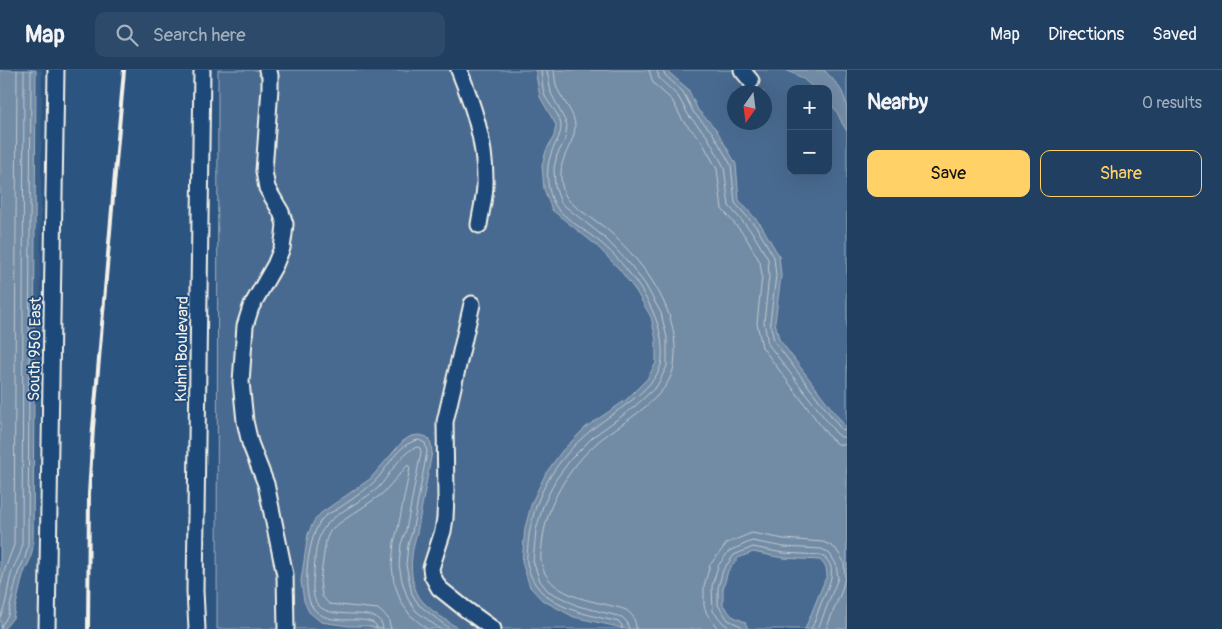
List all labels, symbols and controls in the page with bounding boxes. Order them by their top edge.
search box [95,12,445,57]
text: Map [25,20,65,49]
icon: search [113,21,141,49]
text: Search here [153,23,246,47]
text: Map [990,23,1020,46]
text: Directions [1048,23,1124,46]
text: Saved [1152,23,1197,46]
north arrow [727,85,772,130]
map controls [787,85,832,175]
button: + [787,85,832,130]
text: Nearby [867,89,928,116]
text: 0 results [1142,93,1202,113]
button: − [787,130,832,175]
button: Save [867,150,1030,197]
button: Share [1040,150,1202,197]
street label: South 950 East [24,296,46,401]
street label: Kuhni Boulevard [171,296,193,402]

